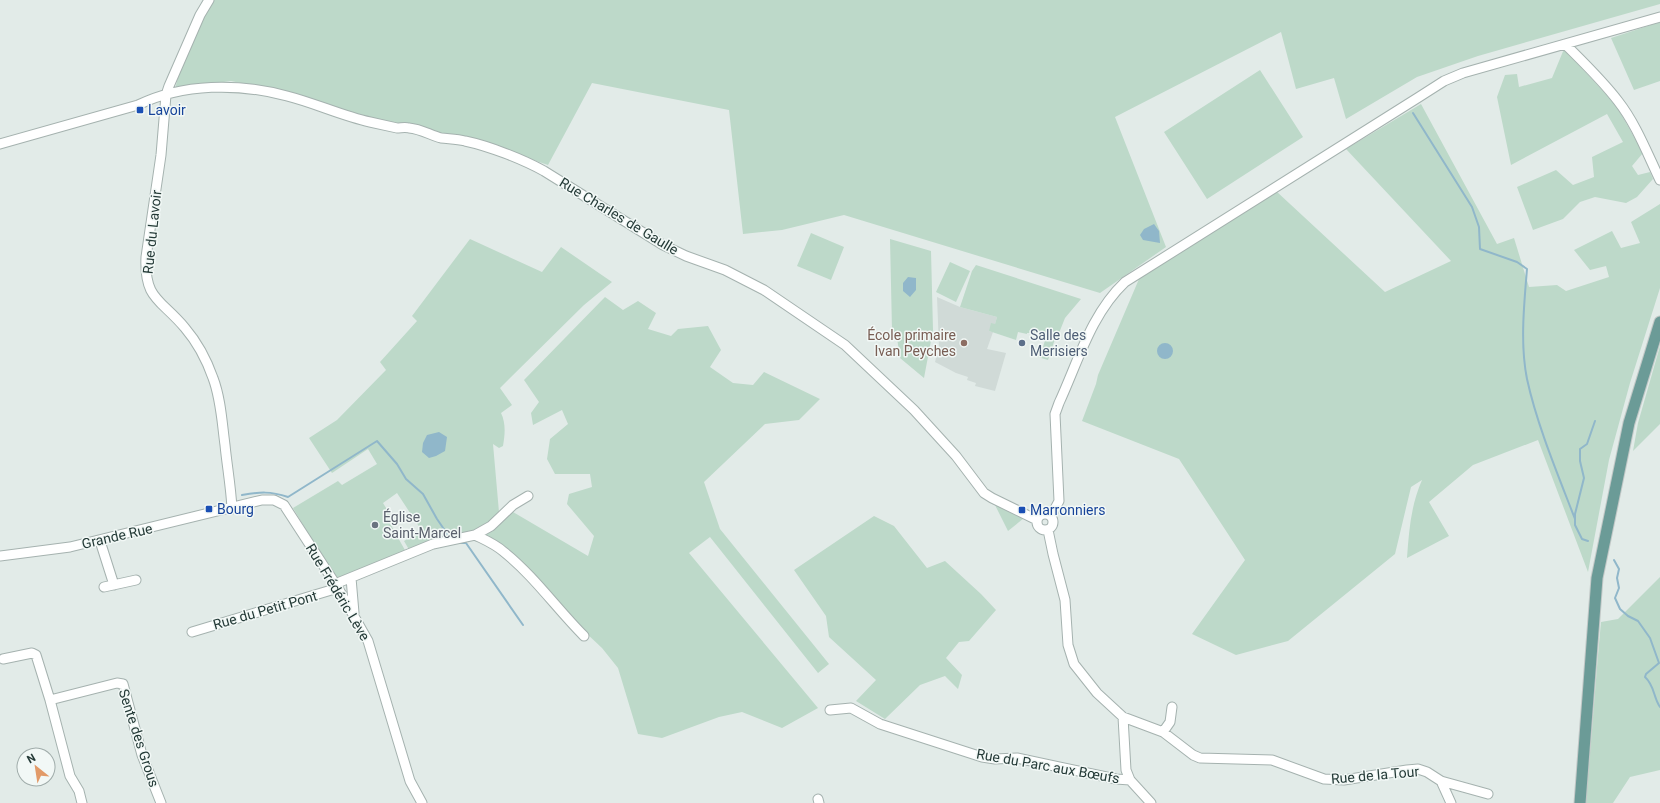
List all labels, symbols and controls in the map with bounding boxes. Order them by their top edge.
place label: Lavoir [148,102,186,118]
marker: Lavoir [135,105,145,115]
street label: Rue Charles de Gaulle [557,174,681,258]
street label: Rue du Lavoir [140,189,164,275]
place label: École primaire Ivan Peyches [867,326,956,359]
place label: Salle des Merisiers [1030,327,1088,359]
marker: École primaire Ivan Peyches [959,338,969,348]
marker: Salle des Merisiers [1017,338,1027,348]
place label: Bourg [217,501,254,517]
place label: Marronniers [1030,502,1105,518]
marker: Bourg [204,504,214,514]
marker: Marronniers [1017,505,1027,515]
place label: Église Saint-Marcel [383,508,461,541]
street label: Grande Rue [80,520,154,552]
marker: Église Saint-Marcel [370,520,380,530]
street label: Rue Frédéric Lève [303,541,373,643]
street label: Rue du Petit Pont [211,587,319,633]
street label: Sente des Grous [116,687,162,789]
street label: Rue du Parc aux Bœufs [975,746,1121,786]
north arrow [16,747,56,787]
text: N [25,751,38,766]
street label: Rue de la Tour [1330,763,1420,787]

